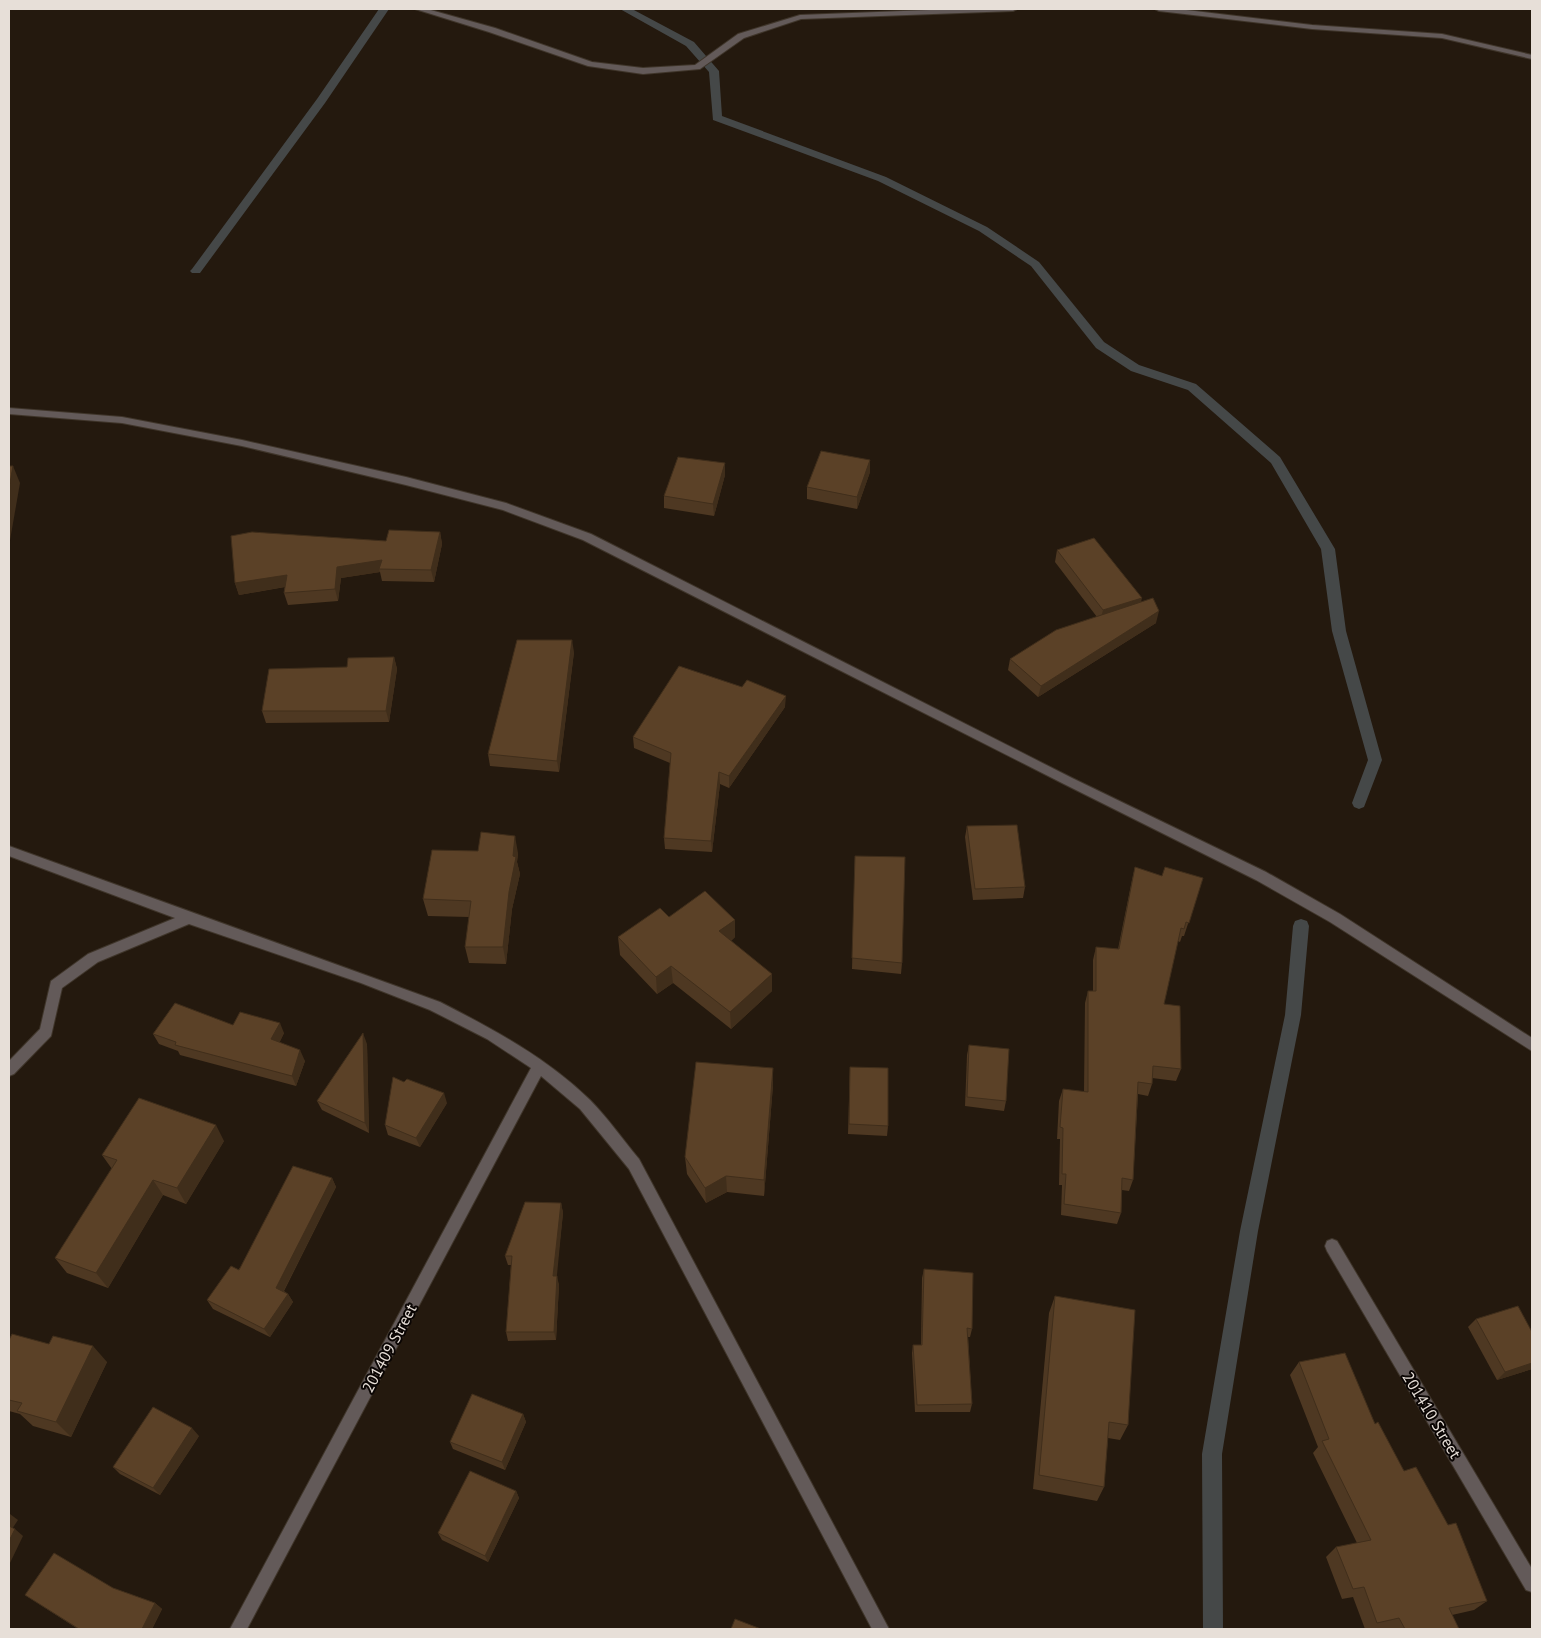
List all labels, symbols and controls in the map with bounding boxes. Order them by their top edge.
street label: 201409 Street [357,1300,421,1396]
street label: 201410 Street [1398,1368,1466,1462]

